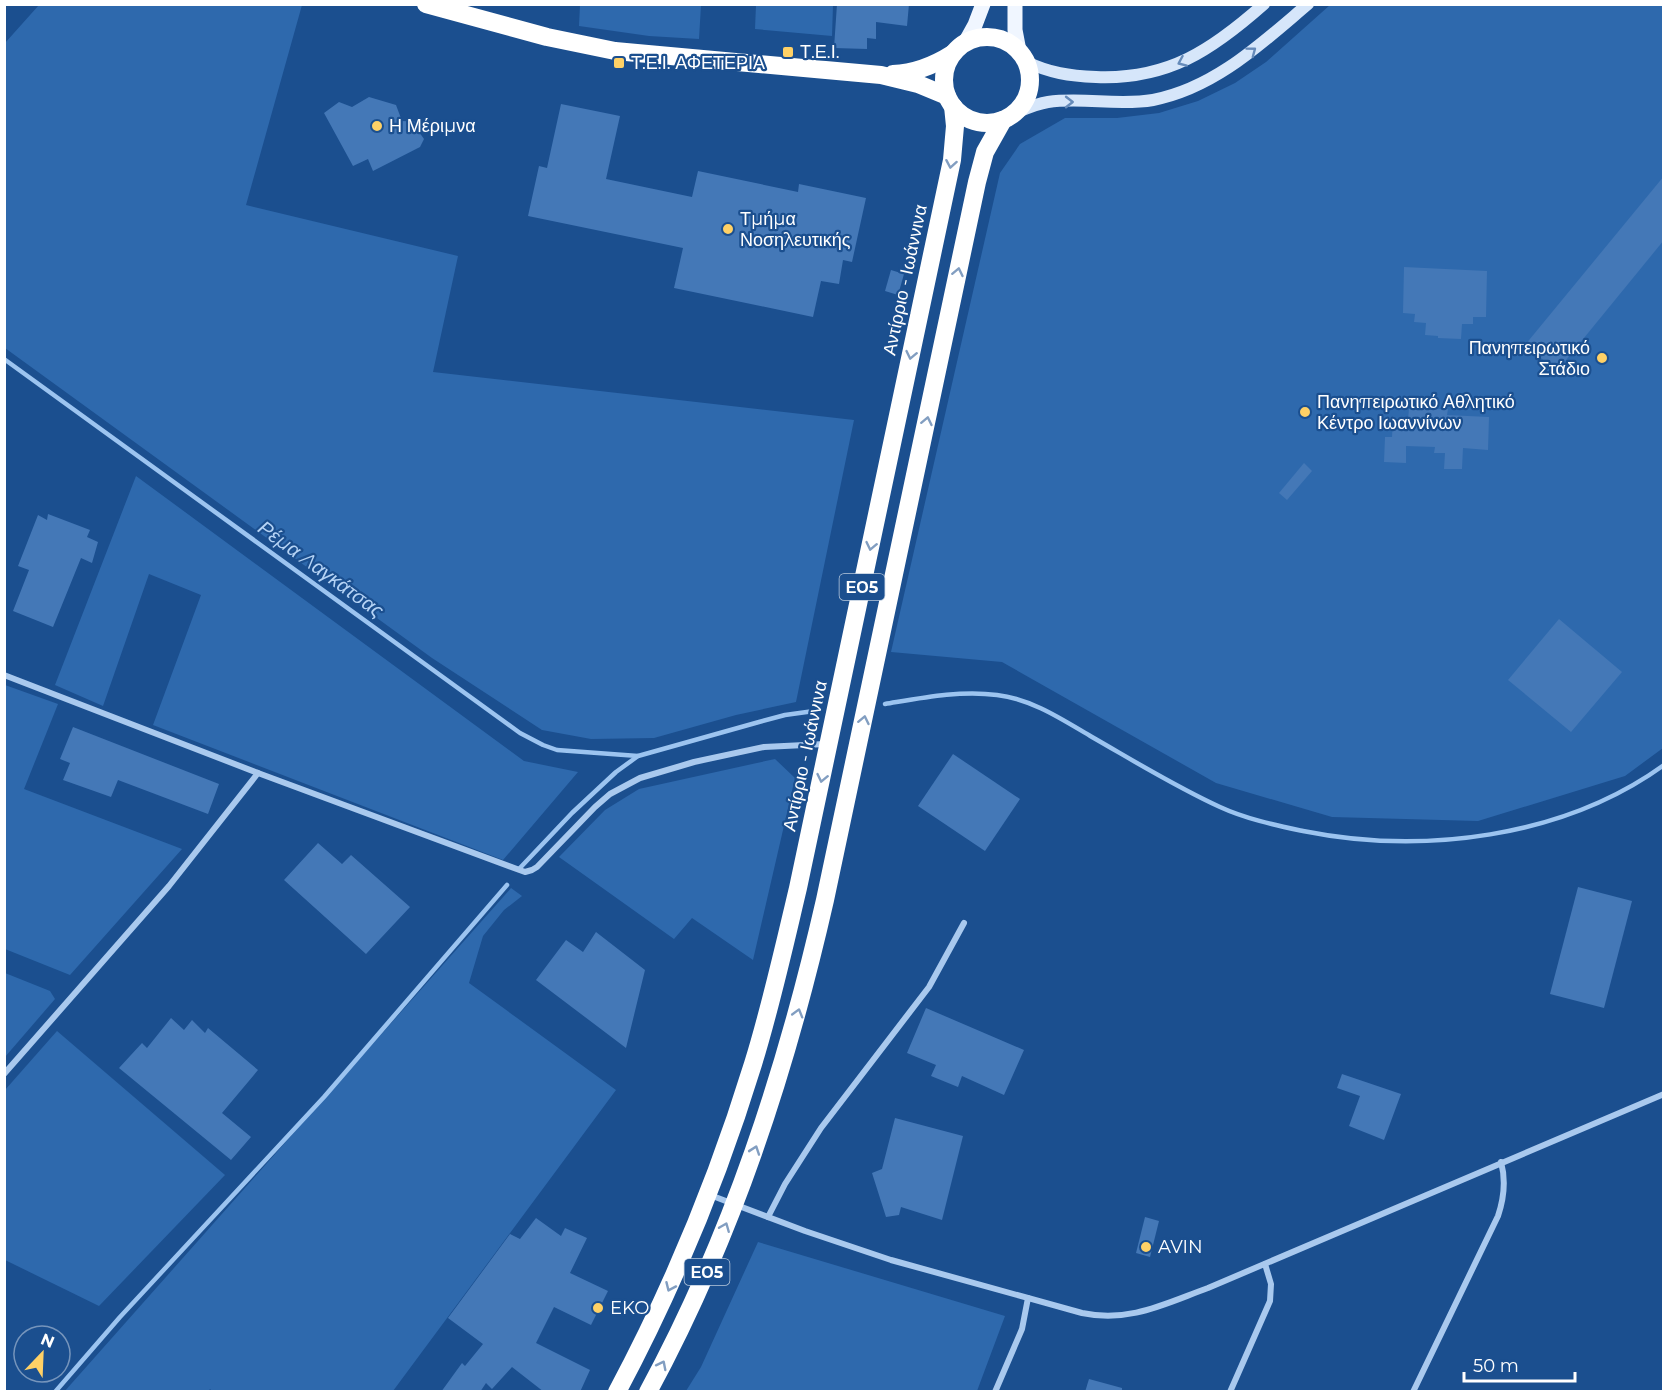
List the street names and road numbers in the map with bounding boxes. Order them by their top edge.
street label: Αντίρριο - Ιωάννινα [878,203,932,357]
road number: ΕΟ5 [840,574,884,600]
street label: Αντίρριο - Ιωάννινα [778,679,832,833]
road number: ΕΟ5 [684,1259,730,1285]

